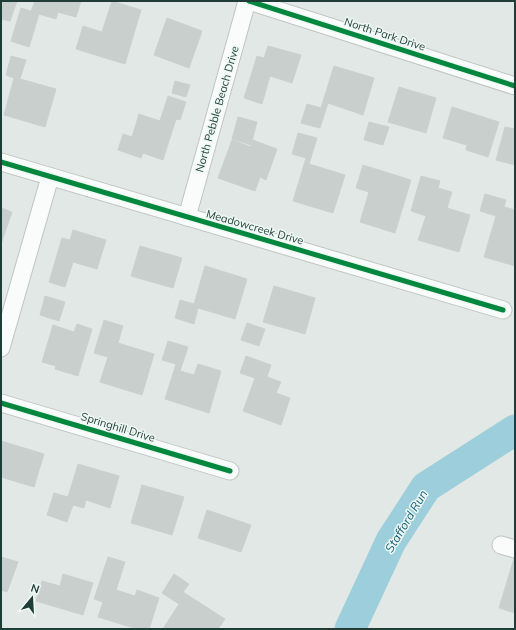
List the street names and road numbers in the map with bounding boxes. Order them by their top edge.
street label: North Park Drive [343,14,427,54]
street label: North Pebble Beach Drive [192,44,242,174]
street label: Meadowcreek Drive [205,206,305,248]
street label: Springhill Drive [79,409,157,445]

